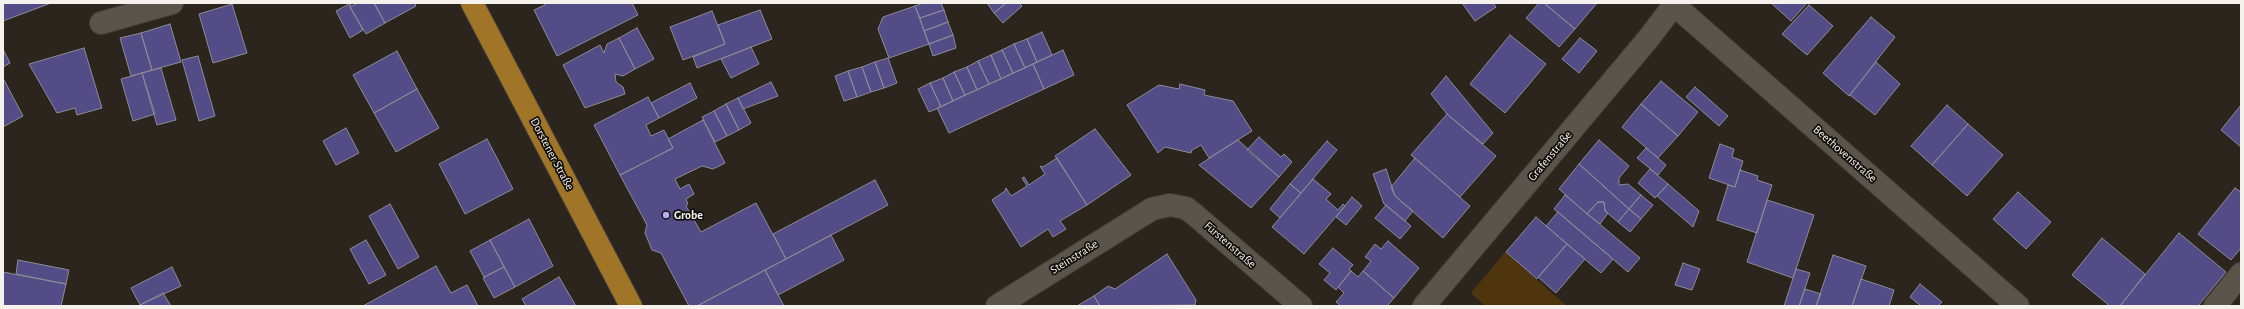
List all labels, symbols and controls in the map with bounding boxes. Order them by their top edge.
street label: Dorstener Straße [527,115,577,193]
street label: Beethovenstraße [1810,122,1880,186]
street label: Grafenstraße [1525,128,1575,184]
place label: Grobe [674,208,703,222]
marker: Grobe [661,210,671,220]
street label: Fürstenstraße [1201,219,1259,271]
street label: Steinstraße [1047,237,1101,277]

